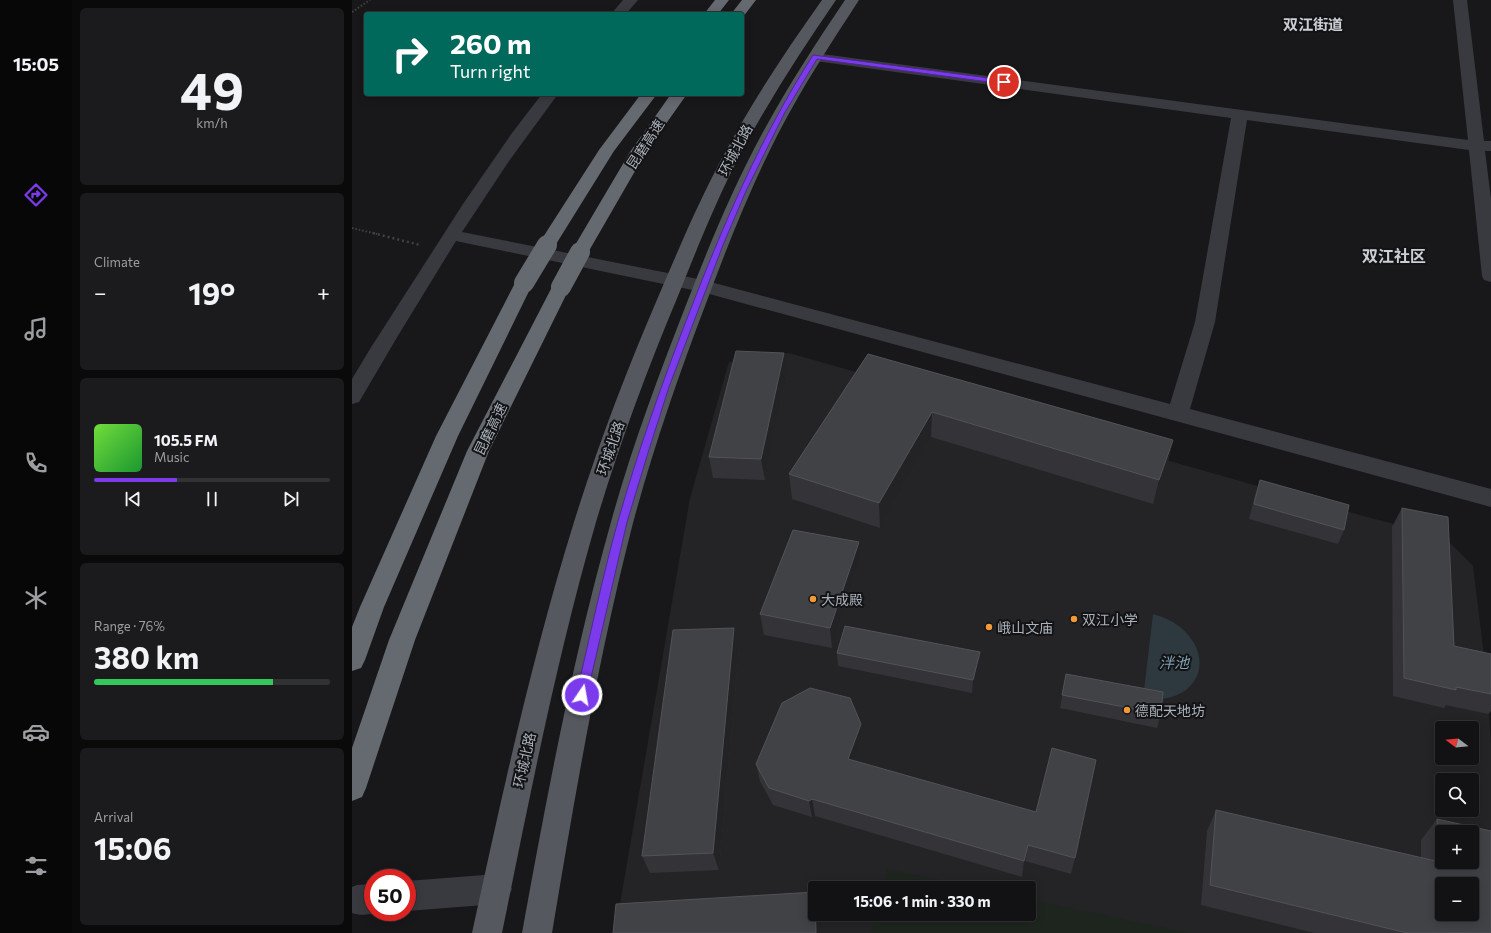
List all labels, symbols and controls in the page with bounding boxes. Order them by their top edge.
district label: 双江街道 [1283,15,1343,33]
text: 260 m [450,26,531,60]
icon: right [384,28,436,80]
text: 15:05 [13,53,59,75]
text: 49 [180,57,244,121]
text: Turn right [450,60,530,82]
pin [987,65,1021,99]
icon: arrive [993,71,1015,93]
text: km/h [196,115,228,131]
street label: 昆磨高速 [623,116,667,172]
street label: 环城北路 [714,121,756,179]
icon: directions [22,181,50,209]
district label: 双江社区 [1362,246,1426,265]
text: Climate [94,254,140,270]
text: 19° [188,274,235,311]
text: − [94,279,107,306]
text: + [317,279,330,306]
icon: music [22,315,50,343]
street label: 昆磨高速 [470,400,510,458]
street label: 环城北路 [593,419,627,477]
text: 105.5 FM [154,431,218,449]
icon: phone [22,449,50,477]
text: Music [154,449,189,465]
icon: previous [122,488,144,510]
icon: pause [201,488,223,510]
icon: next [280,488,302,510]
icon: climate [22,584,50,612]
place label: 大成殿 [821,591,863,608]
marker: 大成殿 [808,594,818,604]
place label: 双江小学 [1082,611,1138,628]
marker: 双江小学 [1069,614,1079,624]
text: Range · 76% [94,618,165,634]
place label: 峨山文庙 [997,619,1053,636]
marker: 峨山文庙 [984,622,994,632]
text: 380 km [94,638,199,675]
water label: 泮池 [1159,653,1191,671]
position arrow [561,674,603,716]
place label: 德配天地坊 [1135,702,1205,719]
marker: 德配天地坊 [1122,705,1132,715]
icon: car [22,718,50,746]
north arrow [1435,721,1479,765]
map controls [1435,721,1479,921]
street label: 环城北路 [509,731,539,789]
button: search [1435,773,1479,817]
text: Arrival [94,809,133,825]
button: + [1435,825,1479,869]
text: 15:06 [94,829,171,866]
icon: filters [22,852,50,880]
speed limit sign: 50 [364,869,416,921]
button: − [1435,877,1479,921]
text: 15:06 · 1 min · 330 m [853,892,991,910]

